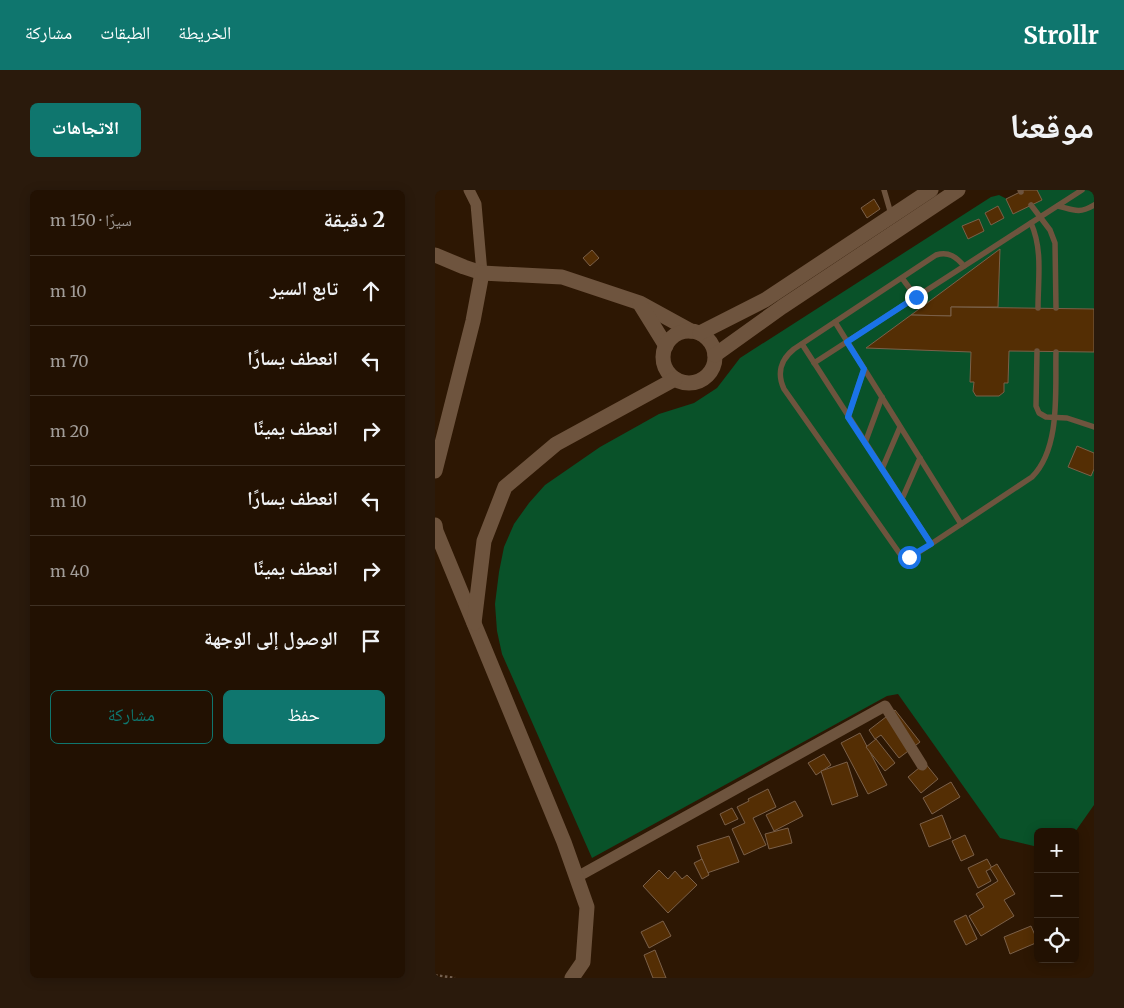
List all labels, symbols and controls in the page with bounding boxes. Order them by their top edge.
text: Strollr [1023,20,1099,51]
text: مشاركة [25,21,72,44]
text: الطبقات [100,21,150,44]
text: الخريطة [178,21,231,44]
button: الاتجاهات [30,103,141,157]
text: موقعنا [1009,104,1094,148]
text: 2 دقيقة [324,206,385,233]
text: سيرًا · 150 m [50,210,132,230]
text: تابع السير [270,276,338,300]
icon: ahead [357,277,385,305]
text: 10 m [50,281,87,301]
route end [905,286,928,309]
text: انعطف يسارًا [247,346,338,370]
icon: left [357,347,385,375]
text: 70 m [50,351,89,371]
text: انعطف يمينًا [253,416,338,440]
icon: right [357,417,385,445]
text: 20 m [50,421,89,441]
text: انعطف يسارًا [247,486,338,510]
icon: left [357,487,385,515]
text: 10 m [50,491,87,511]
route start [898,546,921,569]
text: انعطف يمينًا [253,556,338,580]
icon: right [357,557,385,585]
text: 40 m [50,561,90,581]
text: الوصول إلى الوجهة [204,626,338,650]
icon: arrive [357,627,385,655]
button: مشاركة [50,690,213,744]
button: حفظ [223,690,385,744]
map controls [1034,828,1079,963]
button: + [1034,828,1079,873]
button: − [1034,873,1079,918]
button: locate [1034,918,1079,963]

